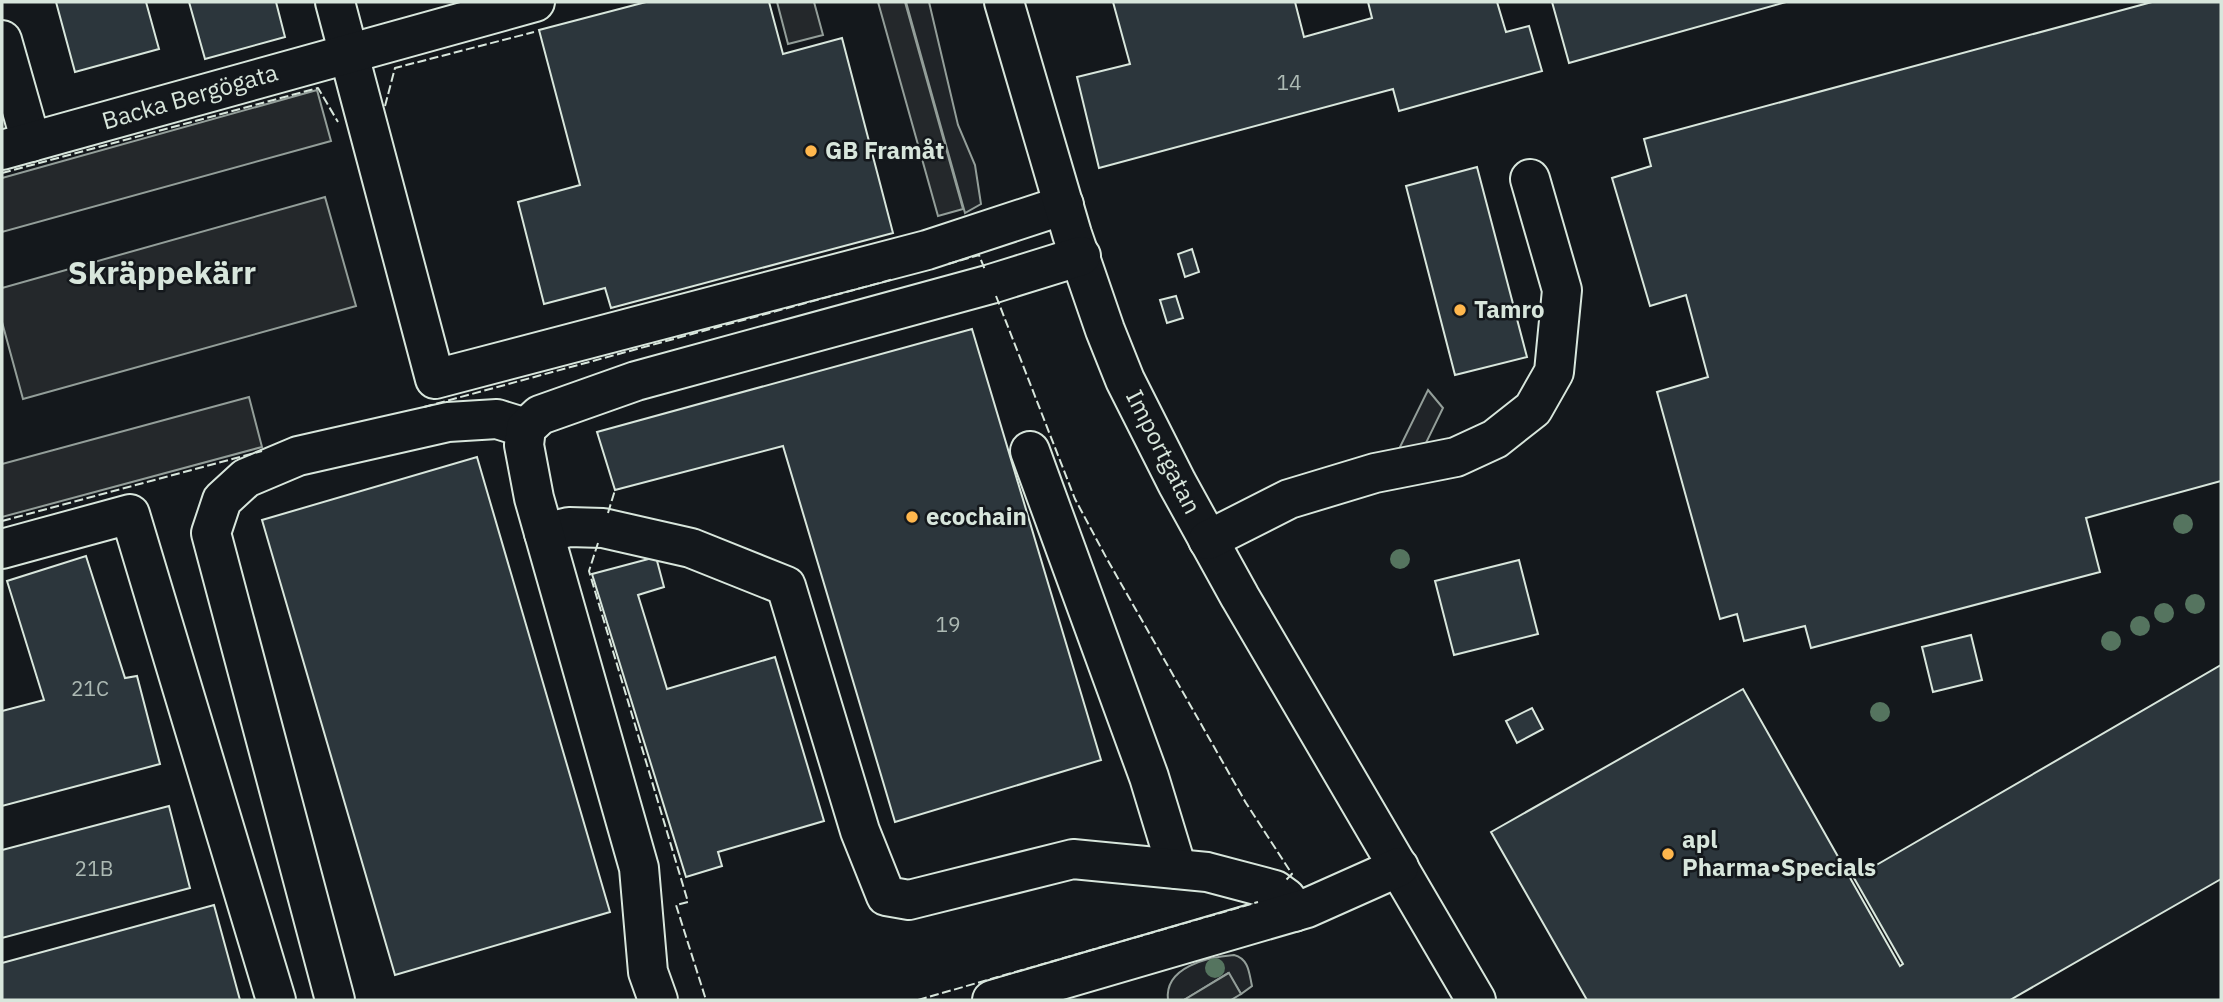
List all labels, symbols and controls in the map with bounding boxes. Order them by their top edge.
street label: Backa Bergögata [98,56,281,136]
house number: 14 [1276,68,1302,96]
place label: GB Framåt [825,134,944,166]
marker: GB Framåt [803,143,819,159]
district label: Skräppekärr [68,251,256,293]
place label: Tamro [1474,293,1545,325]
marker: Tamro [1452,302,1468,318]
street label: Importgatan [1119,384,1209,519]
place label: ecochain [926,500,1027,532]
marker: ecochain [904,509,920,525]
house number: 19 [935,610,961,638]
house number: 21C [71,674,109,702]
place label: apl Pharma•Specials [1682,823,1876,883]
marker: apl Pharma•Specials [1660,846,1676,862]
house number: 21B [75,854,113,882]

